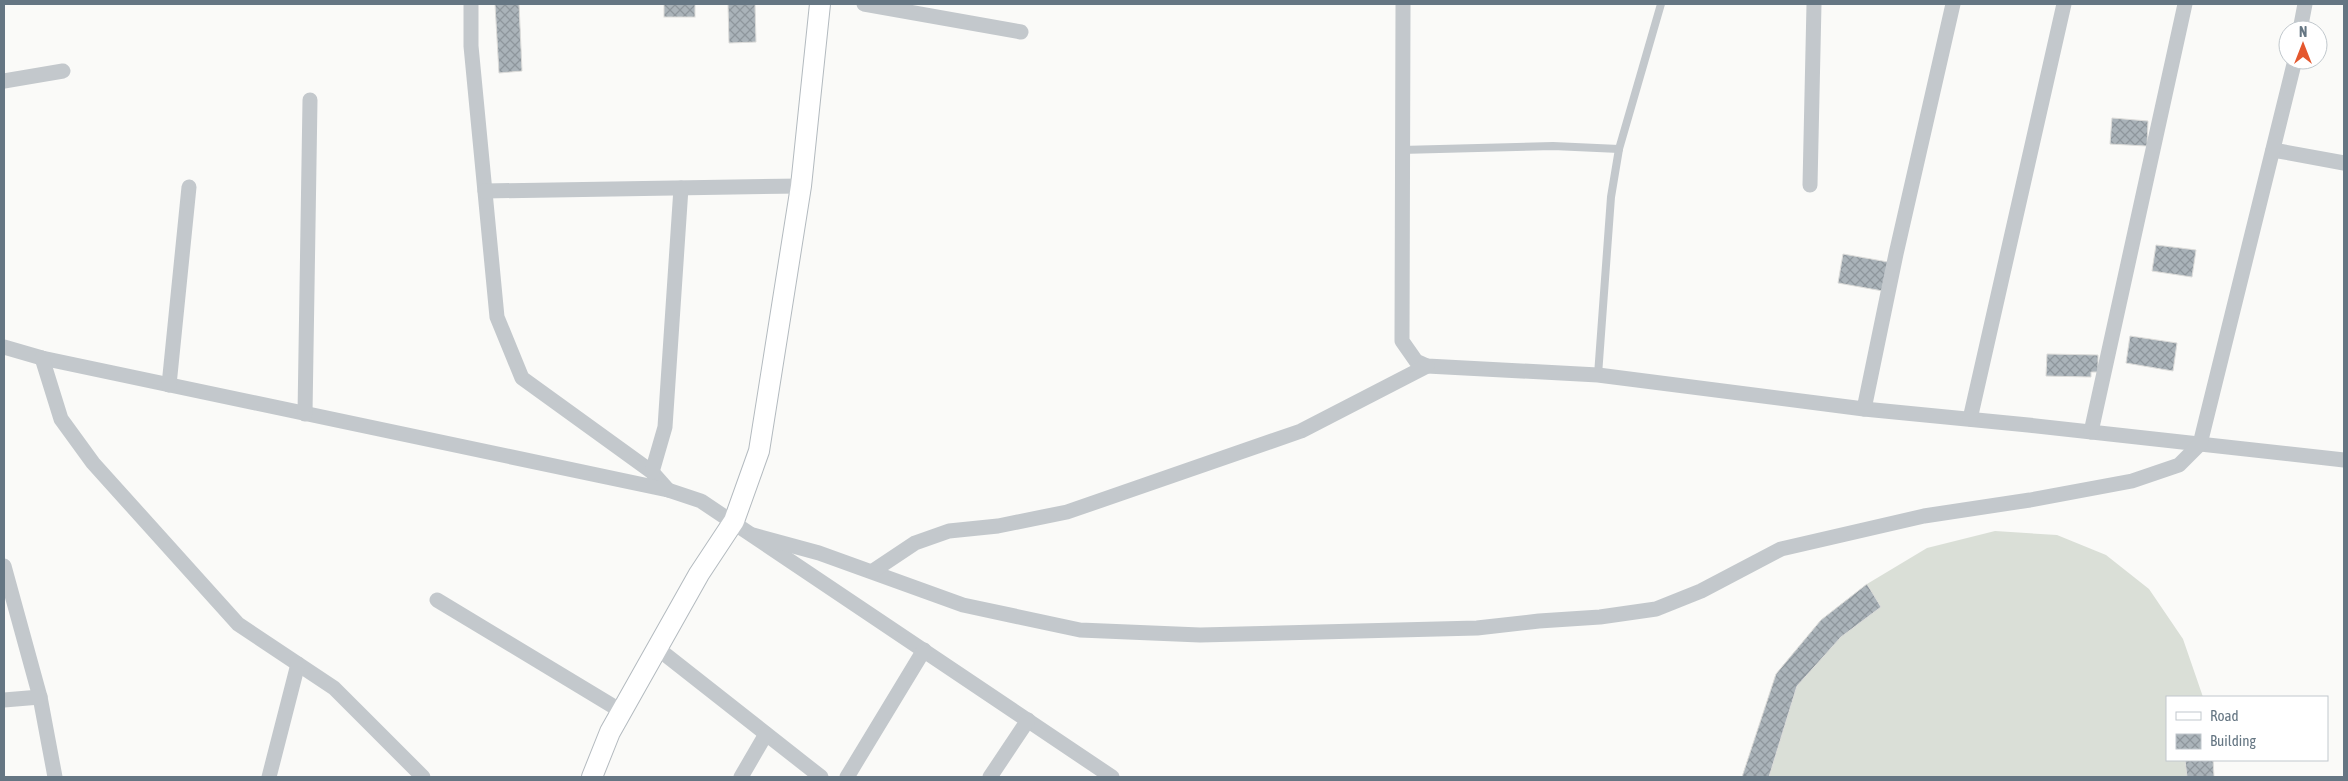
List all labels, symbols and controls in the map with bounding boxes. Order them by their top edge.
north arrow [2278,20,2328,70]
text: N [2299,24,2307,40]
legend [2166,696,2328,761]
text: Road [2210,707,2239,724]
text: Building [2210,732,2256,749]

